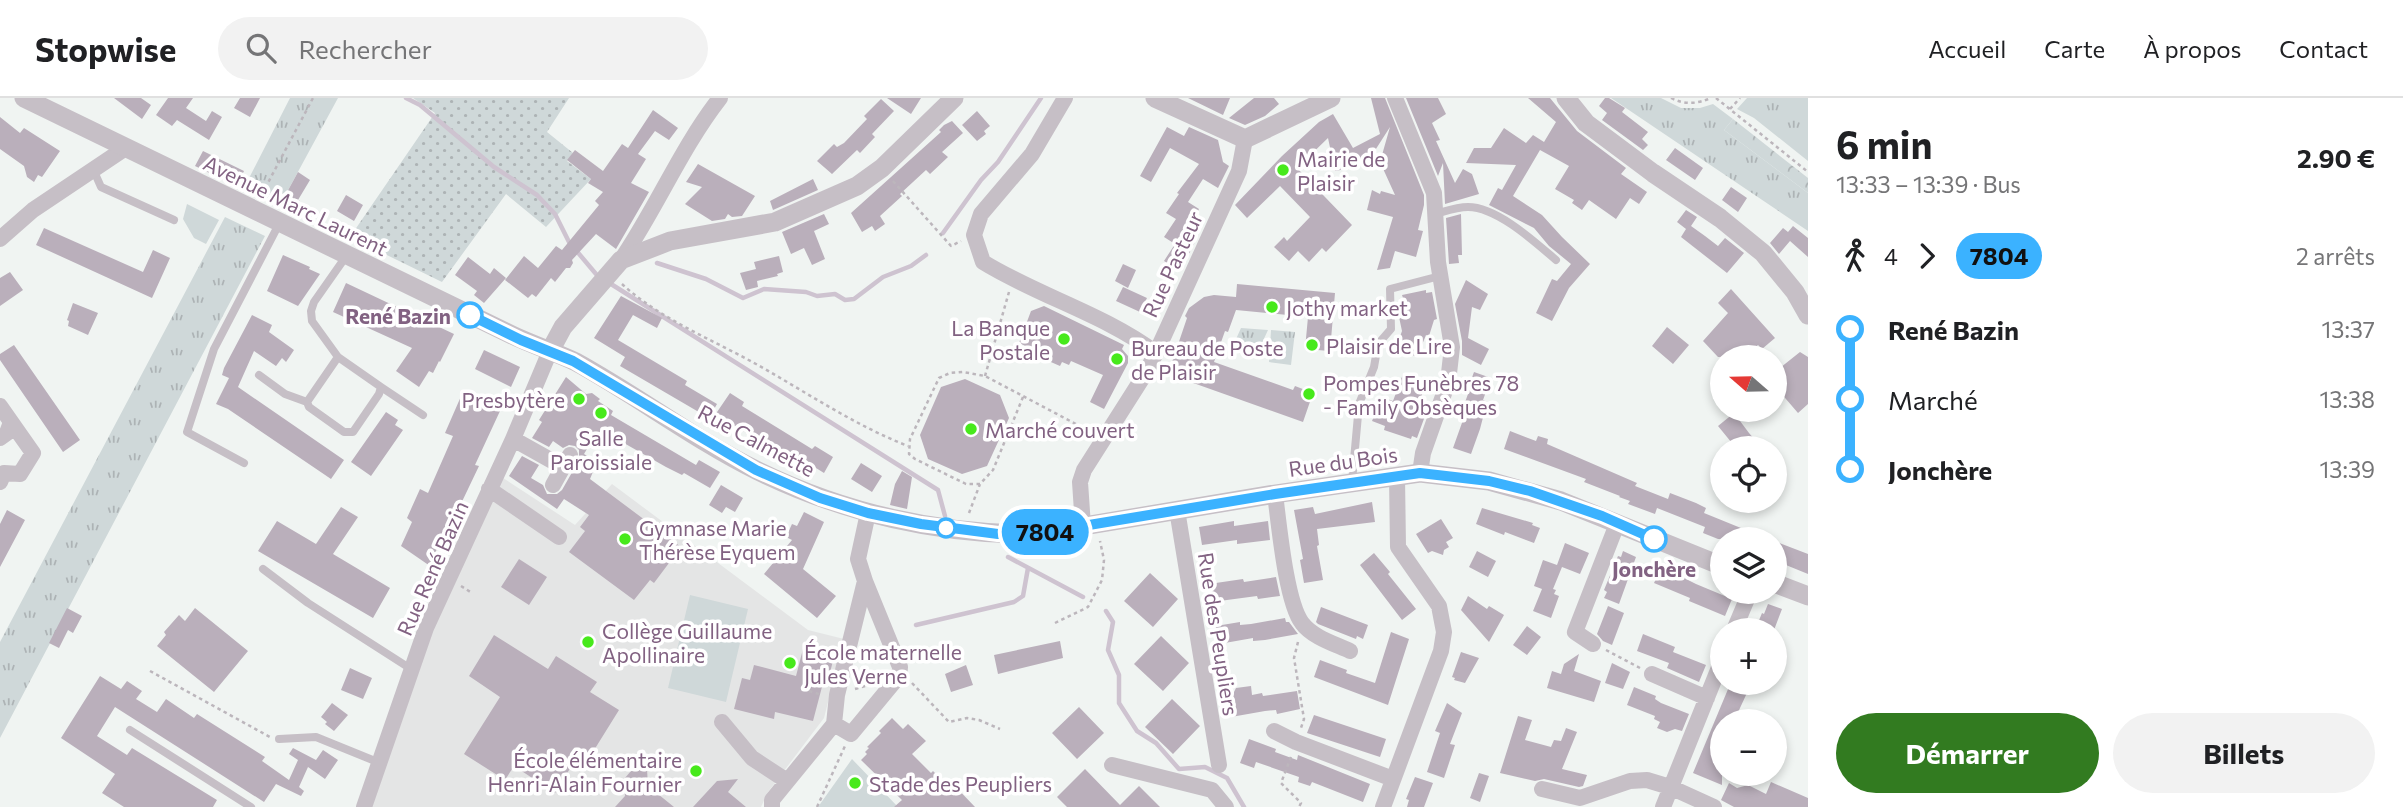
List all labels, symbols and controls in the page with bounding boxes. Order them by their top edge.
search box [218,17,708,80]
text: Stopwise [35,28,176,69]
icon: search [242,29,280,67]
text: Rechercher [298,33,432,64]
text: Accueil [1928,34,2006,63]
text: Carte [2044,34,2105,63]
text: À propos [2143,34,2241,63]
text: Contact [2279,34,2368,63]
text: 6 min [1836,120,1932,167]
text: 2.90 € [2297,142,2375,173]
place label: Mairie de Plaisir [1297,146,1385,195]
street label: Avenue Marc Laurent [200,150,392,260]
marker: Mairie de Plaisir [1275,162,1291,178]
text: 13:33 – 13:39 · Bus [1836,170,2021,198]
street label: Rue Pasteur [1137,207,1207,321]
icon: walk [1836,237,1874,275]
icon: forward [1908,237,1946,275]
text: 7804 [1970,241,2028,270]
text: 4 [1884,242,1898,270]
text: 2 arrêts [2296,242,2375,270]
place label: Jothy market [1286,295,1408,320]
marker: Jothy market [1264,299,1280,315]
marker: René Bazin [457,302,483,328]
place label: René Bazin [345,303,451,328]
text: René Bazin [1888,314,2019,345]
place label: La Banque Postale [951,315,1050,364]
text: 13:37 [2321,315,2375,343]
marker: La Banque Postale [1056,331,1072,347]
place label: Plaisir de Lire [1326,333,1452,358]
place label: Bureau de Poste de Plaisir [1131,335,1284,384]
marker: Plaisir de Lire [1304,337,1320,353]
north arrow [1710,345,1787,422]
map controls [1710,345,1787,786]
marker: Bureau de Poste de Plaisir [1109,351,1125,367]
place label: Pompes Funèbres 78 - Family Obsèques [1323,370,1519,419]
text: Marché [1888,384,1978,415]
text: 13:38 [2320,385,2375,413]
marker: Pompes Funèbres 78 - Family Obsèques [1301,386,1317,402]
place label: Presbytère [462,387,565,412]
marker: Presbytère [571,391,587,407]
street label: Rue Calmette [694,399,820,481]
marker: Salle Paroissiale [593,405,609,421]
place label: Marché couvert [985,417,1135,442]
marker: Marché couvert [963,421,979,437]
place label: Salle Paroissiale [550,425,652,474]
button: locate [1710,436,1787,513]
street label: Rue du Bois [1287,441,1399,481]
text: Jonchère [1888,454,1992,485]
text: 13:39 [2320,455,2375,483]
street label: Rue René Bazin [391,497,473,639]
line badge: 7804 [996,509,1094,555]
place label: Gymnase Marie Thérèse Eyquem [639,515,795,564]
text: 7804 [1016,517,1074,546]
unlabelled marker [936,518,956,538]
marker: Jonchère [1641,526,1667,552]
button: layers [1710,527,1787,604]
marker: Gymnase Marie Thérèse Eyquem [617,531,633,547]
street label: Rue des Peupliers [1194,551,1244,717]
place label: Jonchère [1612,556,1696,581]
place label: Collège Guillaume Apollinaire [602,618,772,667]
button: + [1710,618,1787,695]
marker: Collège Guillaume Apollinaire [580,634,596,650]
place label: École maternelle Jules Verne [804,639,962,688]
marker: École maternelle Jules Verne [782,655,798,671]
button: − [1710,709,1787,786]
button: Démarrer [1836,713,2099,793]
button: Billets [2113,713,2375,793]
place label: École élémentaire Henri-Alain Fournier [488,747,682,796]
marker: École élémentaire Henri-Alain Fournier [688,763,704,779]
place label: Stade des Peupliers [869,771,1052,796]
marker: Stade des Peupliers [847,775,863,791]

